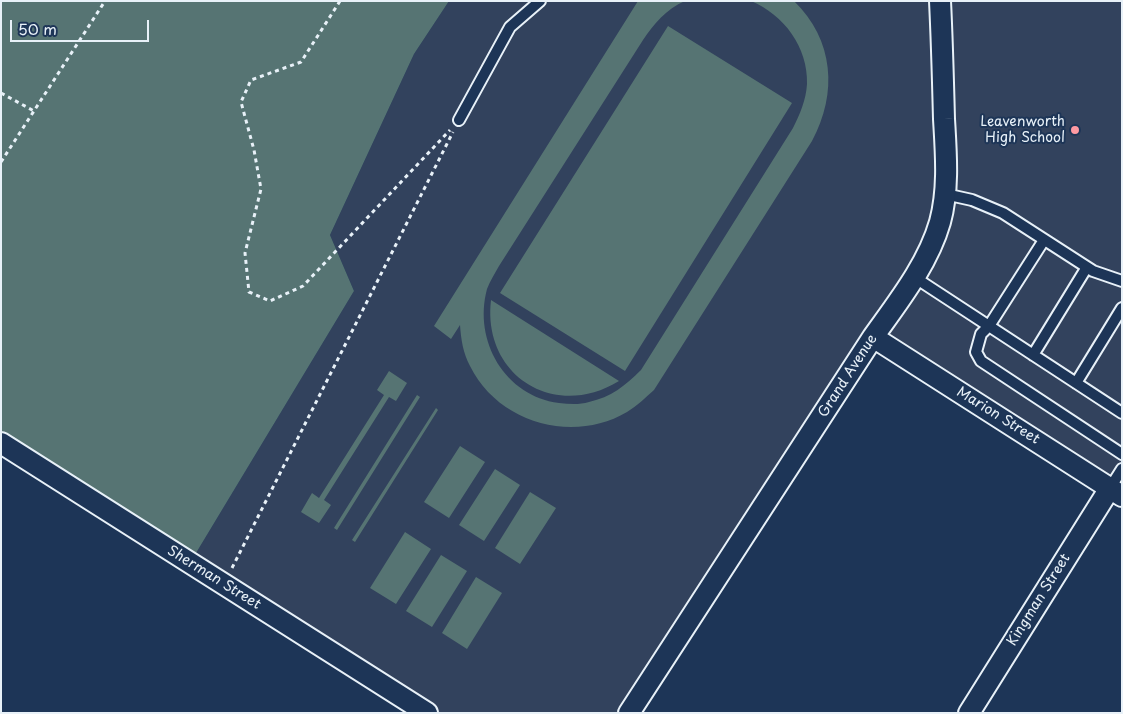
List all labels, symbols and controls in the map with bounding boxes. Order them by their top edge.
scale bar [12,10,151,42]
text: 50 m [18,17,57,40]
place label: Leavenworth High School [980,114,1065,146]
marker: Leavenworth High School [1069,124,1081,136]
street label: Grand Avenue [815,331,881,421]
street label: Marion Street [953,384,1043,448]
street label: Sherman Street [164,543,264,613]
street label: Kingman Street [1004,551,1074,649]

